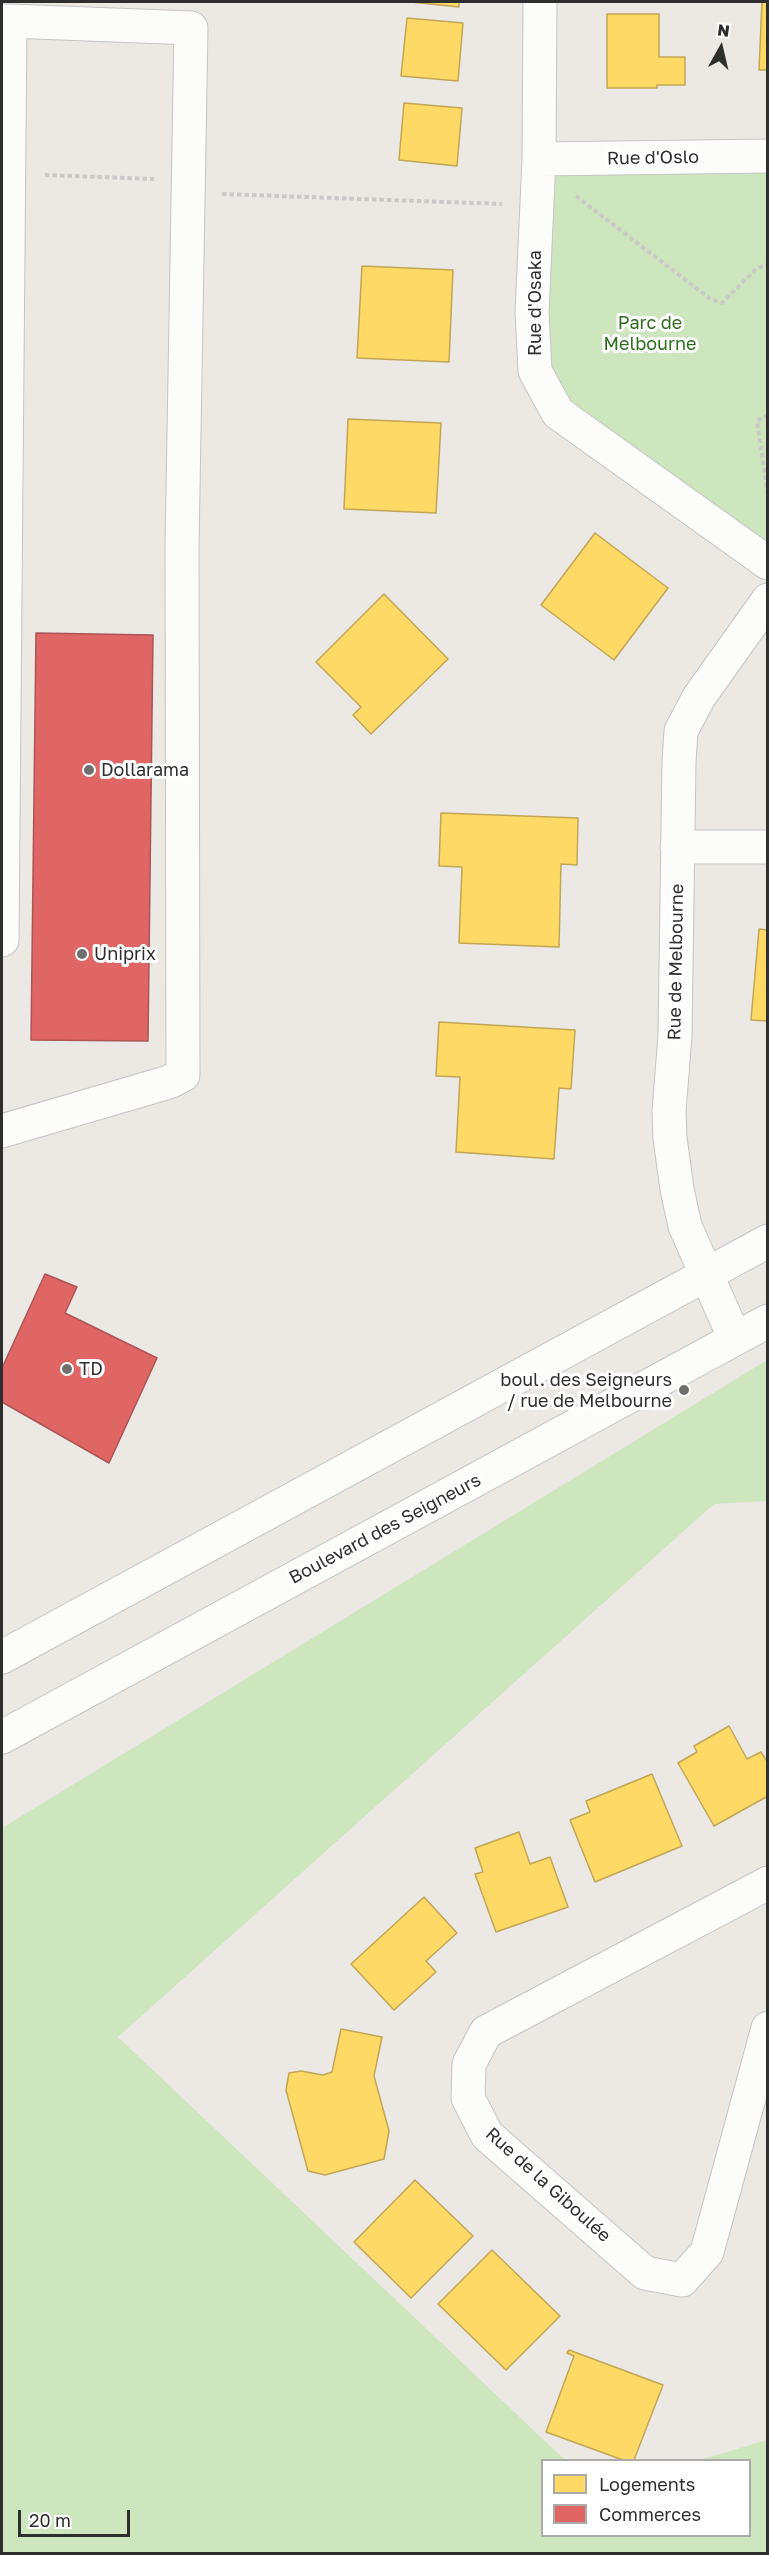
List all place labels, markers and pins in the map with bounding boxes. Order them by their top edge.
place label: Dollarama [101,759,189,781]
marker: Dollarama [82,763,96,777]
place label: Uniprix [94,943,156,965]
marker: Uniprix [75,947,89,961]
place label: TD [79,1358,103,1380]
marker: TD [60,1362,74,1376]
place label: boul. des Seigneurs / rue de Melbourne [500,1369,672,1412]
marker: boul. des Seigneurs / rue de Melbourne [677,1383,691,1397]

